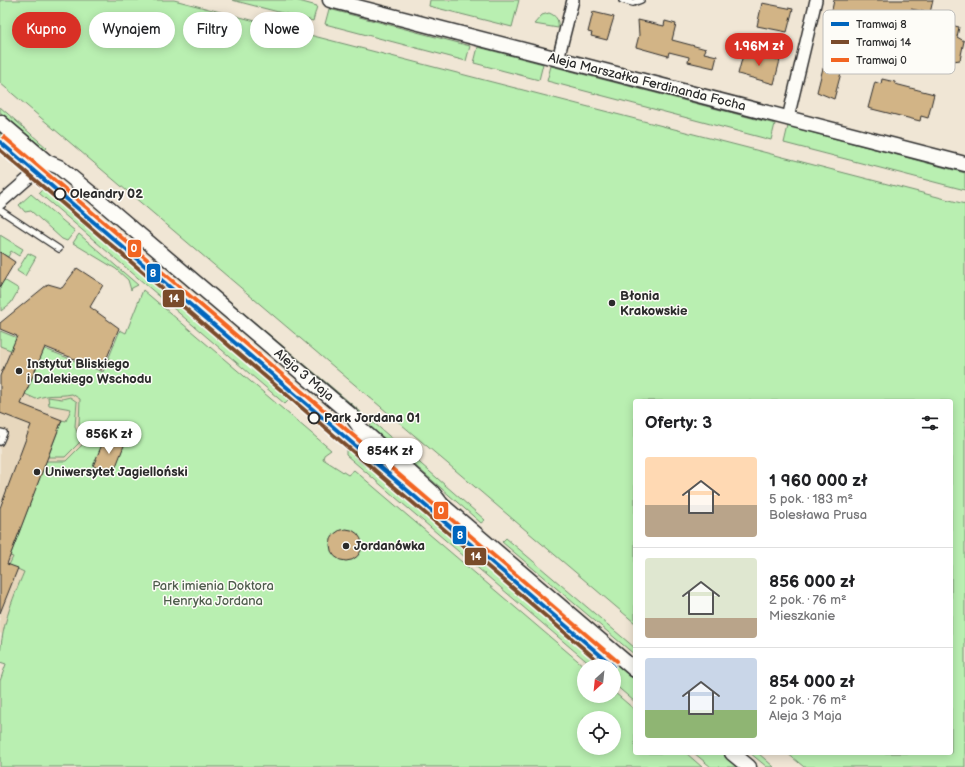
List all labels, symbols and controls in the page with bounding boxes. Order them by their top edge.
legend [823,10,955,74]
chip: Kupno [12,12,81,48]
chip: Wynajem [89,12,175,48]
chip: Filtry [183,12,242,48]
chip: Nowe [250,12,314,48]
text: Tramwaj 8 [856,18,907,31]
pin: 1.96M zł [718,33,800,67]
text: Tramwaj 14 [856,36,911,49]
text: 1.96M zł [734,38,784,54]
street label: Aleja Marszałka Ferdinanda Focha [547,50,747,114]
text: Tramwaj 0 [856,54,907,67]
place label: Oleandry 02 [70,186,143,202]
marker: Oleandry 02 [53,187,67,201]
line badge: 0 [127,239,142,258]
text: 0 [131,242,138,255]
line badge: 8 [146,263,161,283]
text: 8 [150,267,157,280]
place label: Błonia Krakowskie [620,288,688,319]
line badge: 14 [162,289,185,308]
text: 14 [168,292,180,305]
marker: Błonia Krakowskie [607,298,617,308]
street label: Aleja 3 Maja [271,345,337,405]
place label: Instytut Bliskiego i Dalekiego Wschodu [27,356,152,387]
marker: Instytut Bliskiego i Dalekiego Wschodu [14,366,24,376]
place label: Park Jordana 01 [324,410,420,426]
marker: Park Jordana 01 [307,411,321,425]
icon: filters [919,412,941,434]
text: Oferty: 3 [645,413,712,433]
pin: 856K zł [72,421,146,455]
text: 856K zł [86,426,132,442]
pin: 854K zł [353,438,427,472]
text: 854K zł [367,443,413,459]
place label: Uniwersytet Jagielloński [45,464,188,480]
marker: Uniwersytet Jagielloński [32,467,42,477]
text: 1 960 000 zł [769,471,867,491]
icon: home [677,473,725,521]
text: 5 pok. · 183 m² [769,491,853,507]
line badge: 0 [433,501,449,520]
text: 0 [438,504,445,517]
text: Bolesława Prusa [769,507,867,523]
line badge: 8 [452,525,467,545]
text: 8 [457,529,464,542]
place label: Jordanówka [354,538,425,554]
marker: Jordanówka [341,541,351,551]
line badge: 14 [464,547,487,566]
text: 14 [470,550,482,563]
text: 856 000 zł [769,572,855,592]
icon: home [677,574,725,622]
park label: Park imienia Doktora Henryka Jordana [152,578,274,609]
text: 2 pok. · 76 m² [769,592,847,608]
text: Mieszkanie [769,608,835,624]
north arrow [577,659,621,703]
map controls [577,659,621,755]
text: 854 000 zł [769,672,855,692]
icon: home [677,674,725,722]
text: 2 pok. · 76 m² [769,692,847,708]
text: Aleja 3 Maja [769,708,842,724]
button: locate [577,711,621,755]

